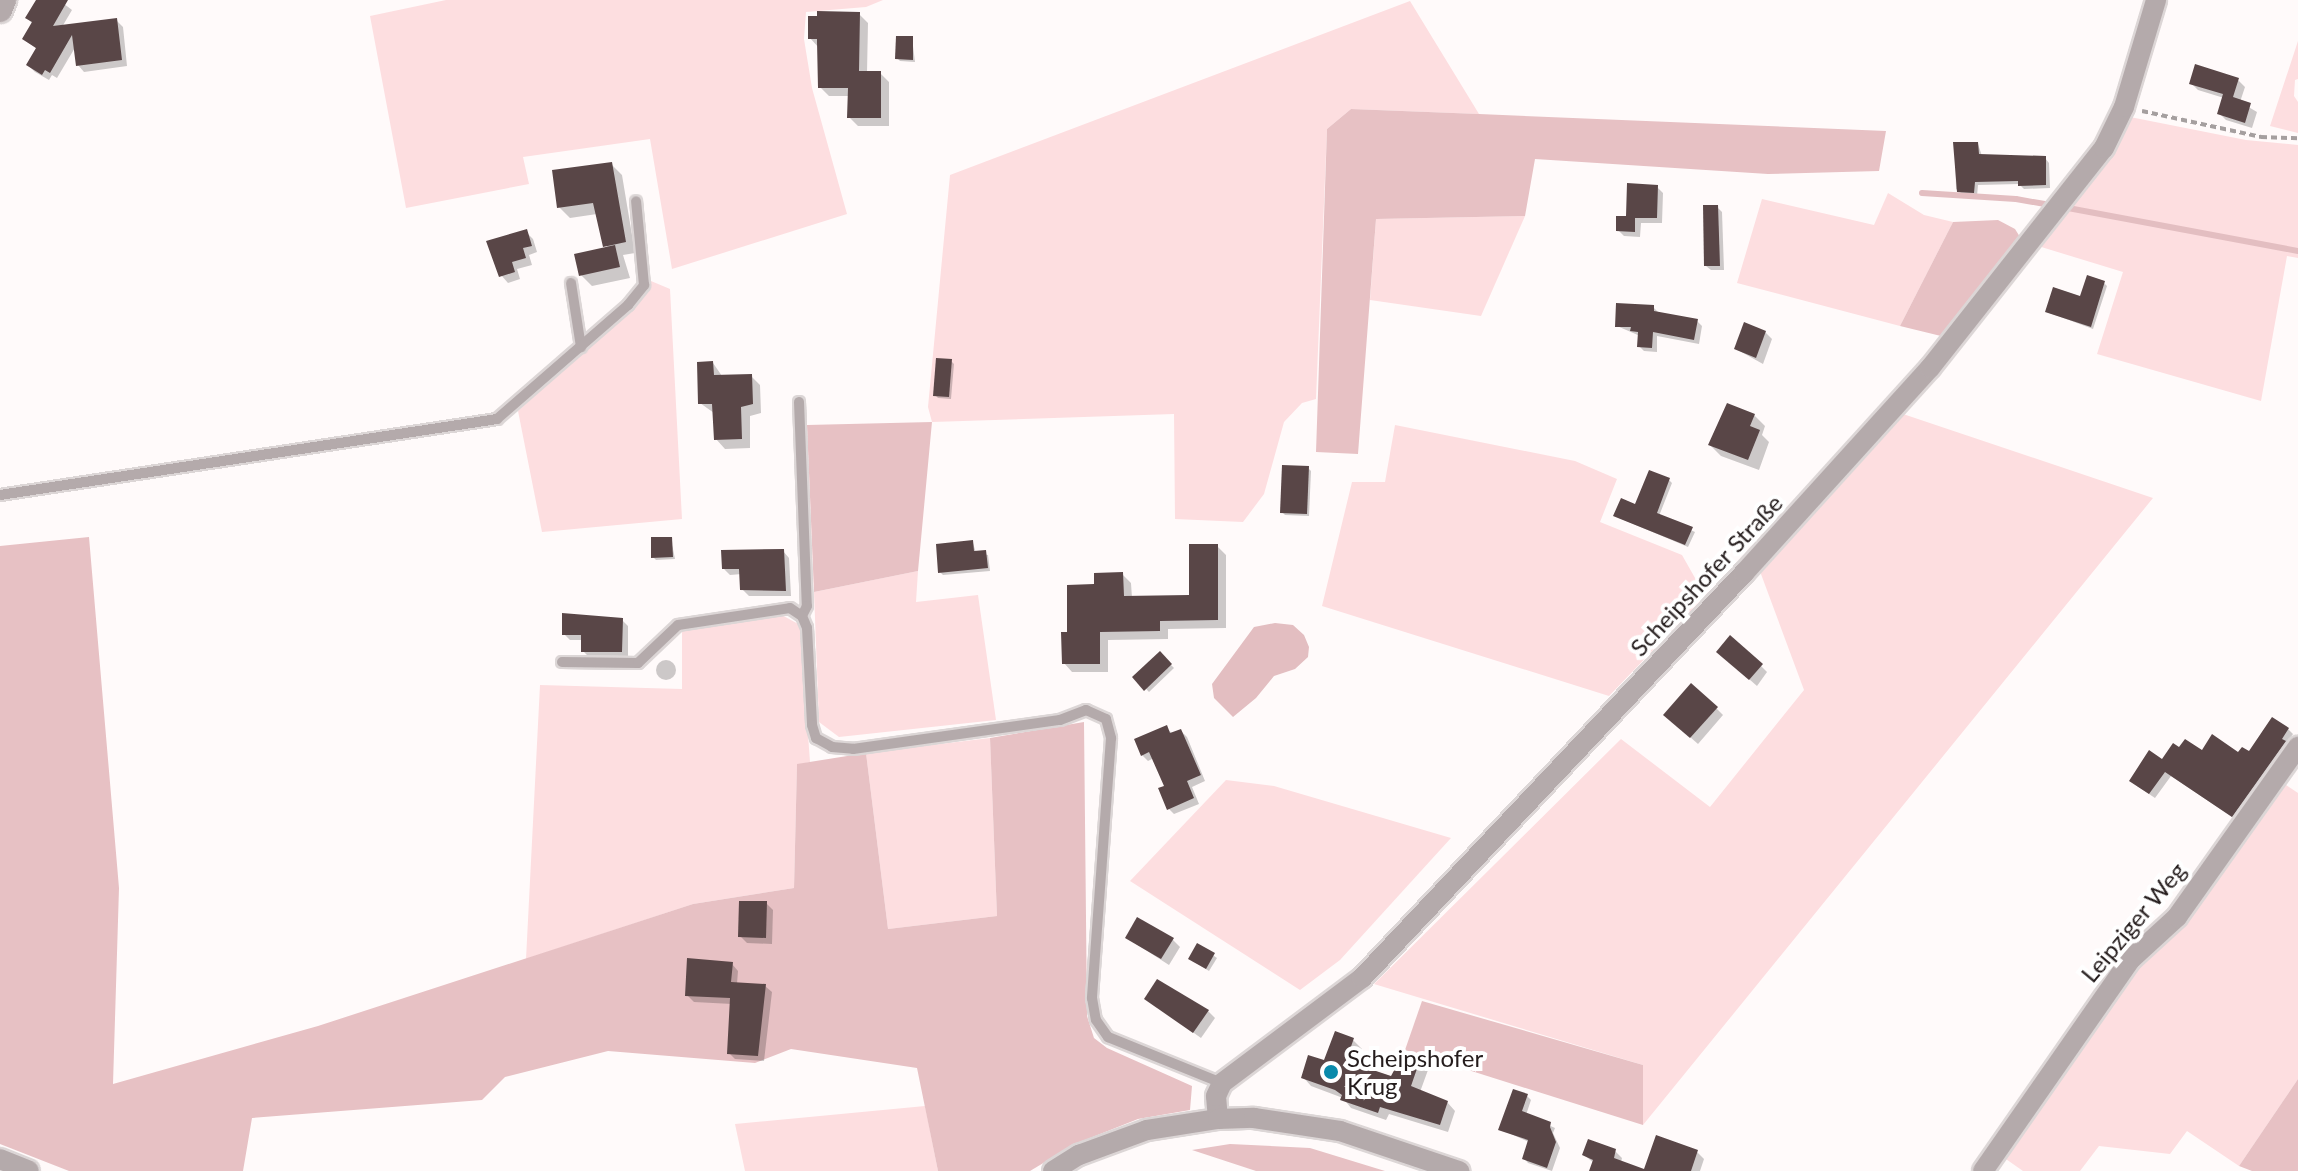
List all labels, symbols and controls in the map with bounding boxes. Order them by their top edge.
street label: Scheipshofer Straße [1624,488,1788,662]
street label: Leipziger Weg [2074,856,2192,988]
place label: Scheipshofer Krug [1347,1044,1483,1100]
marker: Scheipshofer Krug [1322,1063,1340,1081]

